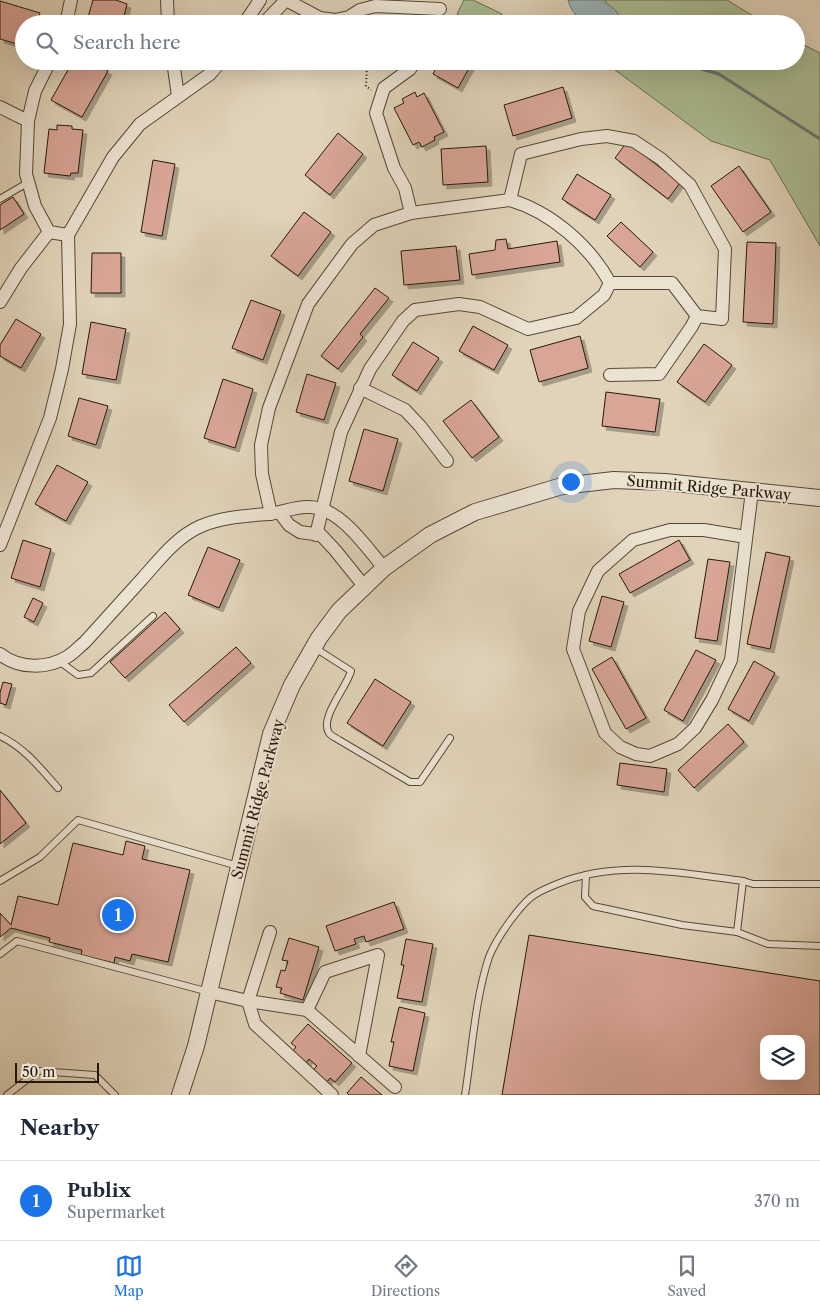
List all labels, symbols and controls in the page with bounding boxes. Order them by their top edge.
search box [15,15,805,70]
icon: search [33,29,61,57]
text: Search here [73,31,181,54]
your location [558,469,584,495]
street label: Summit Ridge Parkway [626,471,793,504]
street label: Summit Ridge Parkway [227,716,288,881]
pin: 1 [102,896,134,934]
map controls [760,1035,805,1080]
button: layers [760,1035,805,1080]
scale bar [15,1060,99,1083]
text: 50 m [22,1063,55,1081]
text: Nearby [20,1115,99,1140]
text: Publix [67,1179,131,1202]
text: 1 [32,1191,40,1211]
text: 370 m [754,1191,800,1211]
text: Supermarket [67,1202,165,1222]
tab: Map [114,1252,144,1300]
tab: Directions [371,1252,440,1300]
tab: Saved [667,1252,706,1300]

